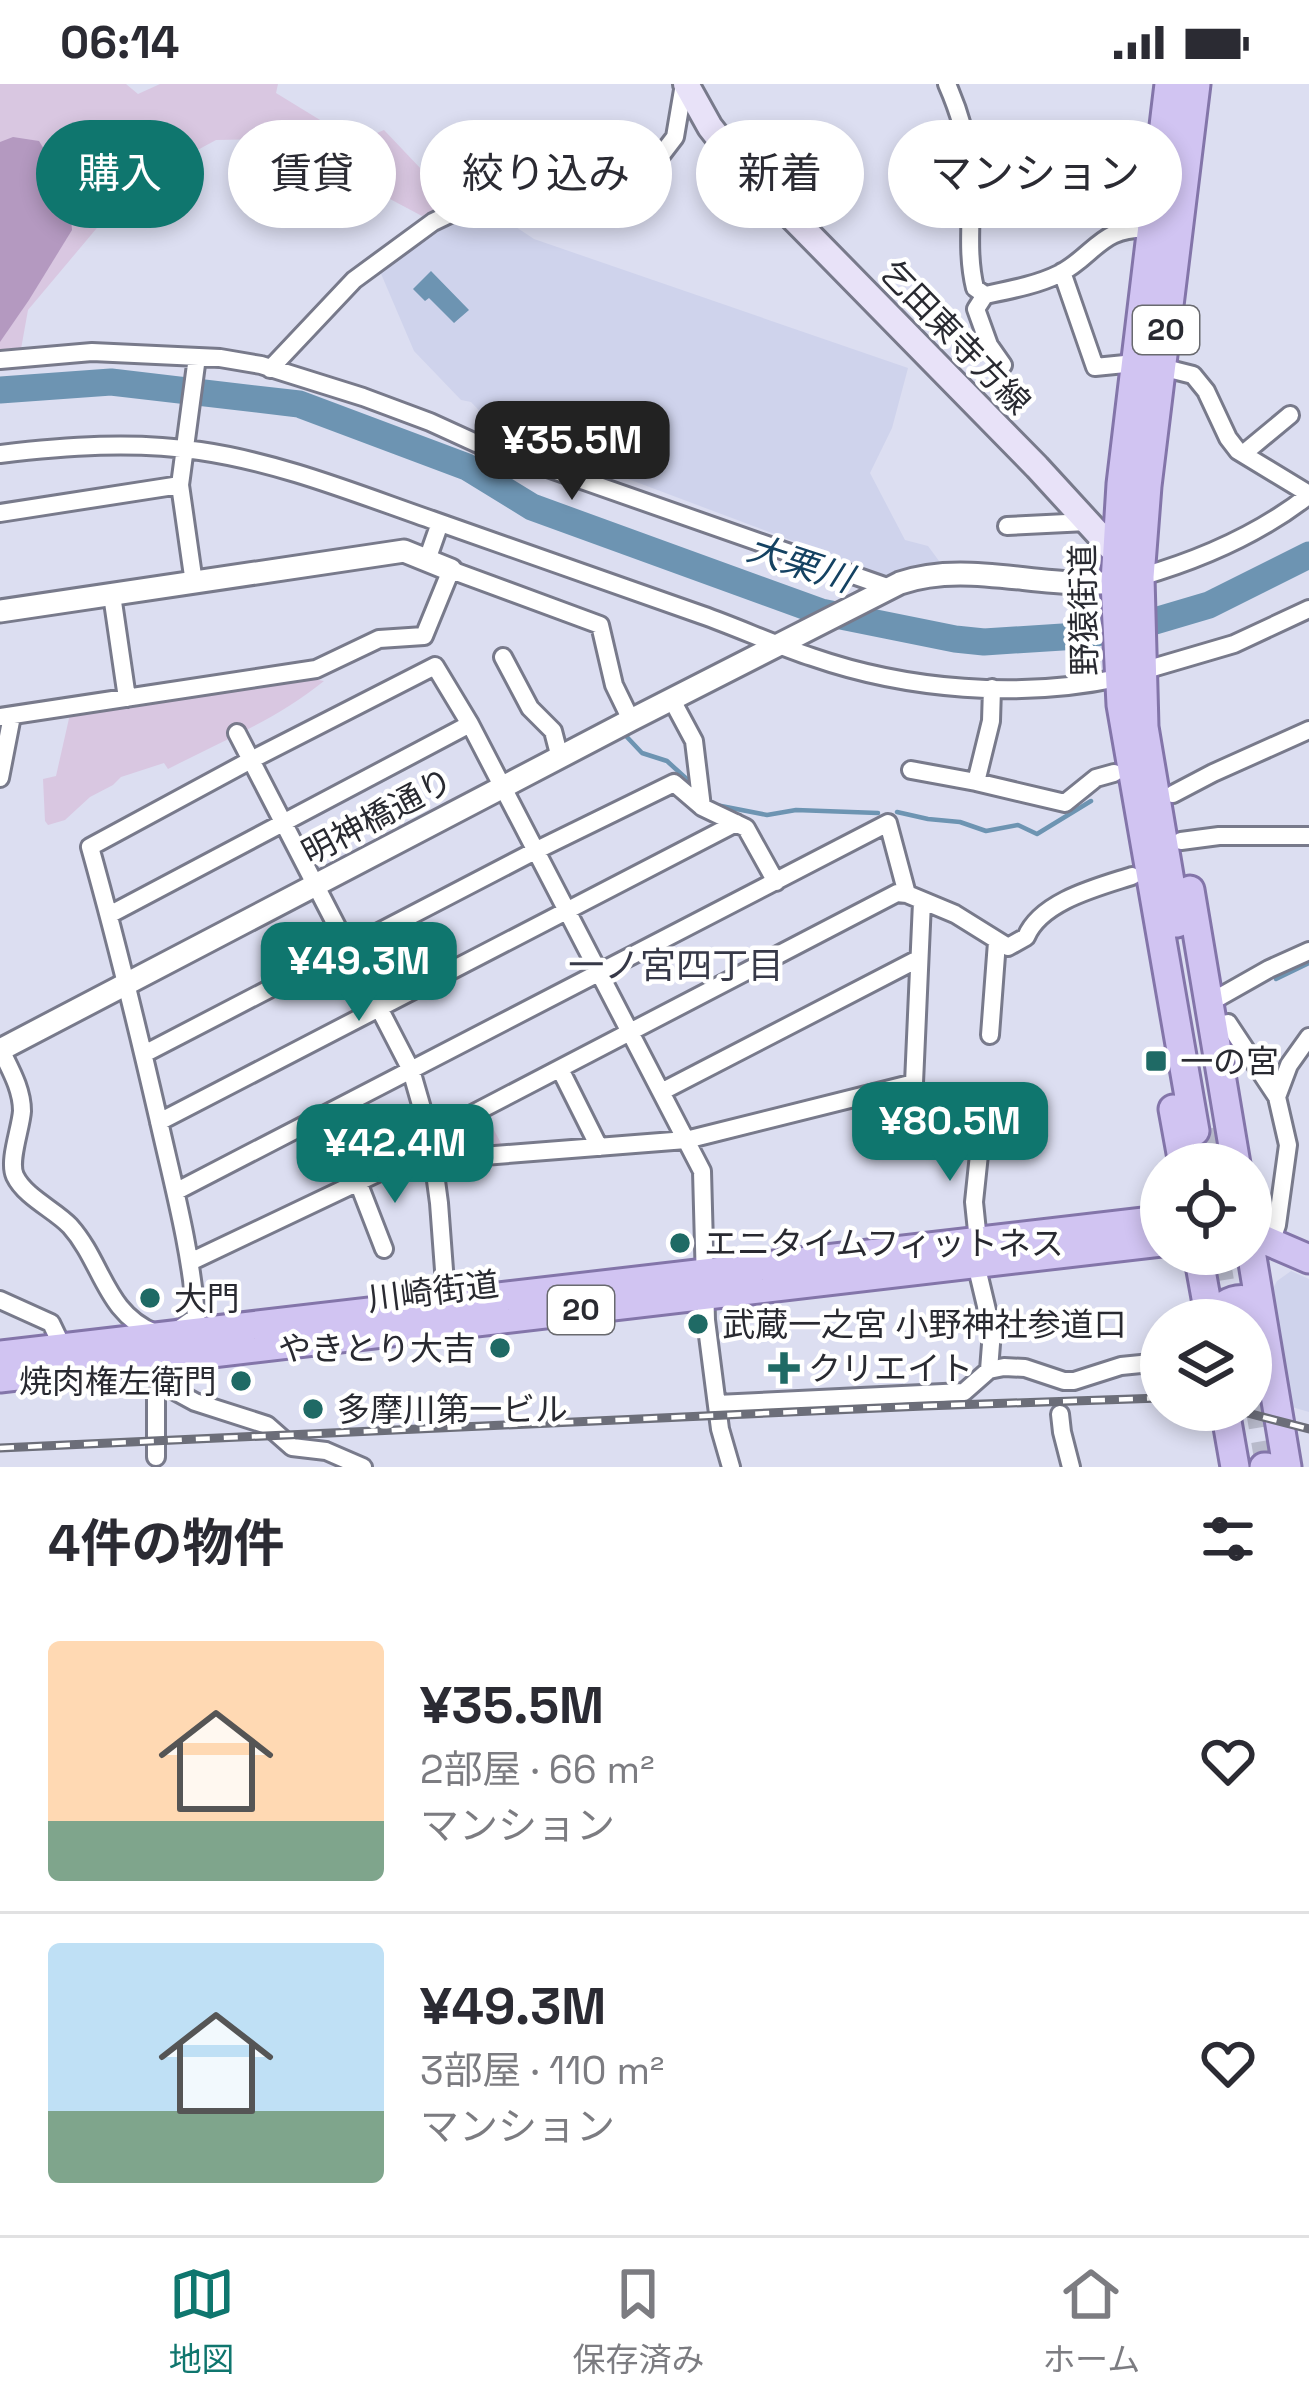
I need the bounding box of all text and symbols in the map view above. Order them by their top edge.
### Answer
text: 06:14 [60,14,179,71]
chip: 購入 [36,120,204,228]
chip: 賃貸 [228,120,396,228]
chip: 絞り込み [420,120,672,228]
chip: 新着 [696,120,864,228]
chip: マンション [888,120,1182,228]
street label: 乞田東寺方線 [871,252,1039,423]
road number: 20 [1133,306,1199,354]
pin: ¥35.5M [474,401,670,503]
text: ¥35.5M [502,415,642,464]
water label: 大栗川 [741,525,862,604]
street label: 野猿街道 [1062,544,1106,676]
street label: 明神橋通り [295,760,460,874]
pin: ¥49.3M [261,922,457,1024]
text: ¥49.3M [288,936,430,985]
district label: 一ノ宮四丁目 [568,943,784,989]
place label: 一の宮 [1180,1041,1279,1083]
marker: 一の宮 [1143,1048,1169,1074]
pin: ¥80.5M [852,1082,1048,1184]
text: ¥80.5M [879,1096,1021,1145]
pin: ¥42.4M [297,1104,493,1206]
text: ¥42.4M [324,1118,466,1167]
map controls [1140,1143,1272,1431]
button: locate [1140,1143,1272,1275]
place label: エニタイムフィットネス [704,1223,1064,1265]
marker: エニタイムフィットネス [667,1230,693,1256]
street label: 川崎街道 [365,1263,501,1321]
place label: 大門 [174,1278,240,1320]
marker: 大門 [137,1285,163,1311]
road number: 20 [548,1286,614,1334]
button: layers [1140,1299,1272,1431]
place label: 武蔵一之宮 小野神社参道口 [722,1304,1126,1346]
marker: 武蔵一之宮 小野神社参道口 [685,1311,711,1337]
place label: やきとり大吉 [278,1328,476,1370]
marker: やきとり大吉 [487,1335,513,1361]
place label: クリエイト [808,1348,973,1390]
marker: クリエイト [771,1355,797,1381]
place label: 焼肉権左衛門 [19,1361,217,1403]
marker: 焼肉権左衛門 [228,1368,254,1394]
place label: 多摩川第一ビル [337,1389,568,1431]
marker: 多摩川第一ビル [300,1396,326,1422]
icon: filters [1195,1506,1261,1572]
text: 4件の物件 [48,1511,284,1576]
text: ¥35.5M [420,1673,604,1738]
icon: home [144,1689,288,1833]
icon: heart [1195,1728,1261,1794]
text: 2部屋 · 66 m² [420,1745,654,1794]
text: マンション [420,1801,615,1850]
text: ¥49.3M [420,1974,606,2039]
icon: home [144,1991,288,2135]
icon: heart [1195,2030,1261,2096]
text: 3部屋 · 110 m² [420,2046,664,2095]
text: マンション [420,2102,615,2151]
tab: 地図 [169,2261,235,2381]
tab: 保存済み [572,2261,704,2381]
tab: ホーム [1042,2261,1140,2381]

